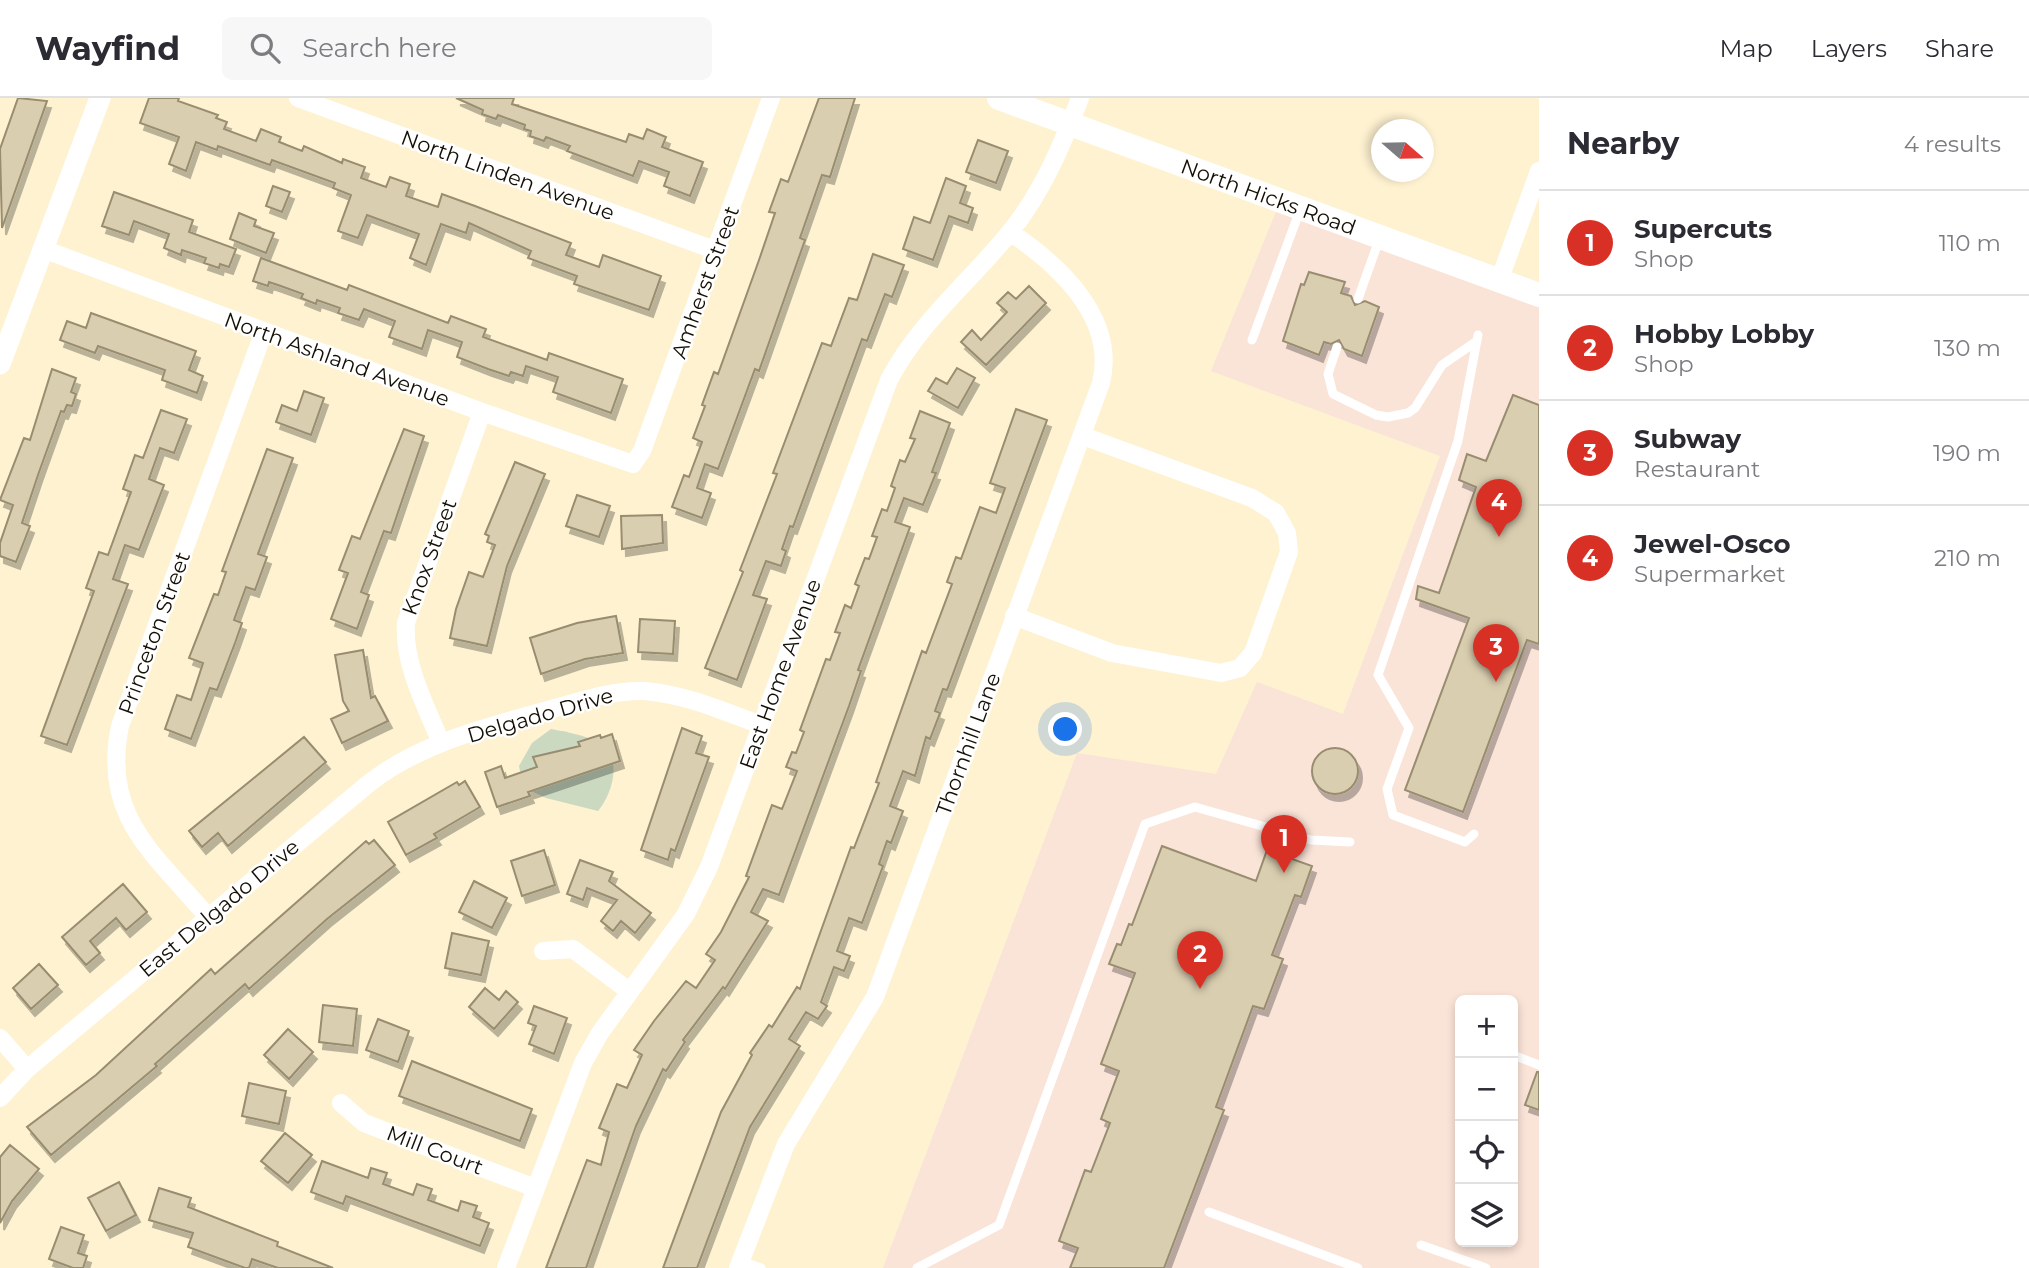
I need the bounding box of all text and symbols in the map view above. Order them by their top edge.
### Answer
search box [222,17,712,80]
text: Wayfind [35,28,180,68]
icon: search [246,29,284,67]
text: Search here [302,32,457,64]
text: Map [1719,34,1773,63]
text: Layers [1811,34,1887,63]
text: Share [1925,34,1994,63]
north arrow [1371,119,1434,182]
street label: North Linden Avenue [398,125,618,225]
text: Nearby [1567,125,1679,162]
text: 4 results [1904,130,2001,158]
street label: North Hicks Road [1178,153,1360,240]
street label: Amherst Street [666,202,744,362]
text: Supercuts [1634,213,1772,245]
text: 1 [1585,229,1595,257]
text: 110 m [1939,229,2001,257]
text: Shop [1634,245,1694,273]
street label: North Ashland Avenue [221,307,453,411]
text: Hobby Lobby [1634,318,1814,350]
text: 2 [1583,334,1597,362]
text: 130 m [1934,334,2001,362]
text: Shop [1634,350,1694,378]
text: Subway [1634,423,1741,455]
text: 3 [1583,439,1597,467]
text: 190 m [1933,439,2001,467]
text: Restaurant [1634,455,1760,483]
pin: 4 [1476,479,1522,537]
street label: Knox Street [396,495,462,619]
text: Jewel-Osco [1634,528,1791,560]
text: 4 [1582,544,1598,572]
text: 210 m [1934,544,2001,572]
street label: Princeton Street [113,548,195,718]
text: Supermarket [1634,560,1786,588]
street label: East Home Avenue [734,576,826,772]
pin: 3 [1473,624,1519,682]
street label: Thornhill Lane [931,669,1005,819]
street label: Delgado Drive [464,682,616,748]
your location [1048,712,1082,746]
pin: 1 [1261,815,1307,873]
street label: East Delgado Drive [134,834,304,982]
pin: 2 [1177,931,1223,989]
map controls [1455,995,1518,1247]
button: + [1455,995,1518,1058]
button: − [1455,1058,1518,1121]
street label: Mill Court [383,1120,487,1180]
button: locate [1455,1121,1518,1184]
button: layers [1455,1184,1518,1247]

